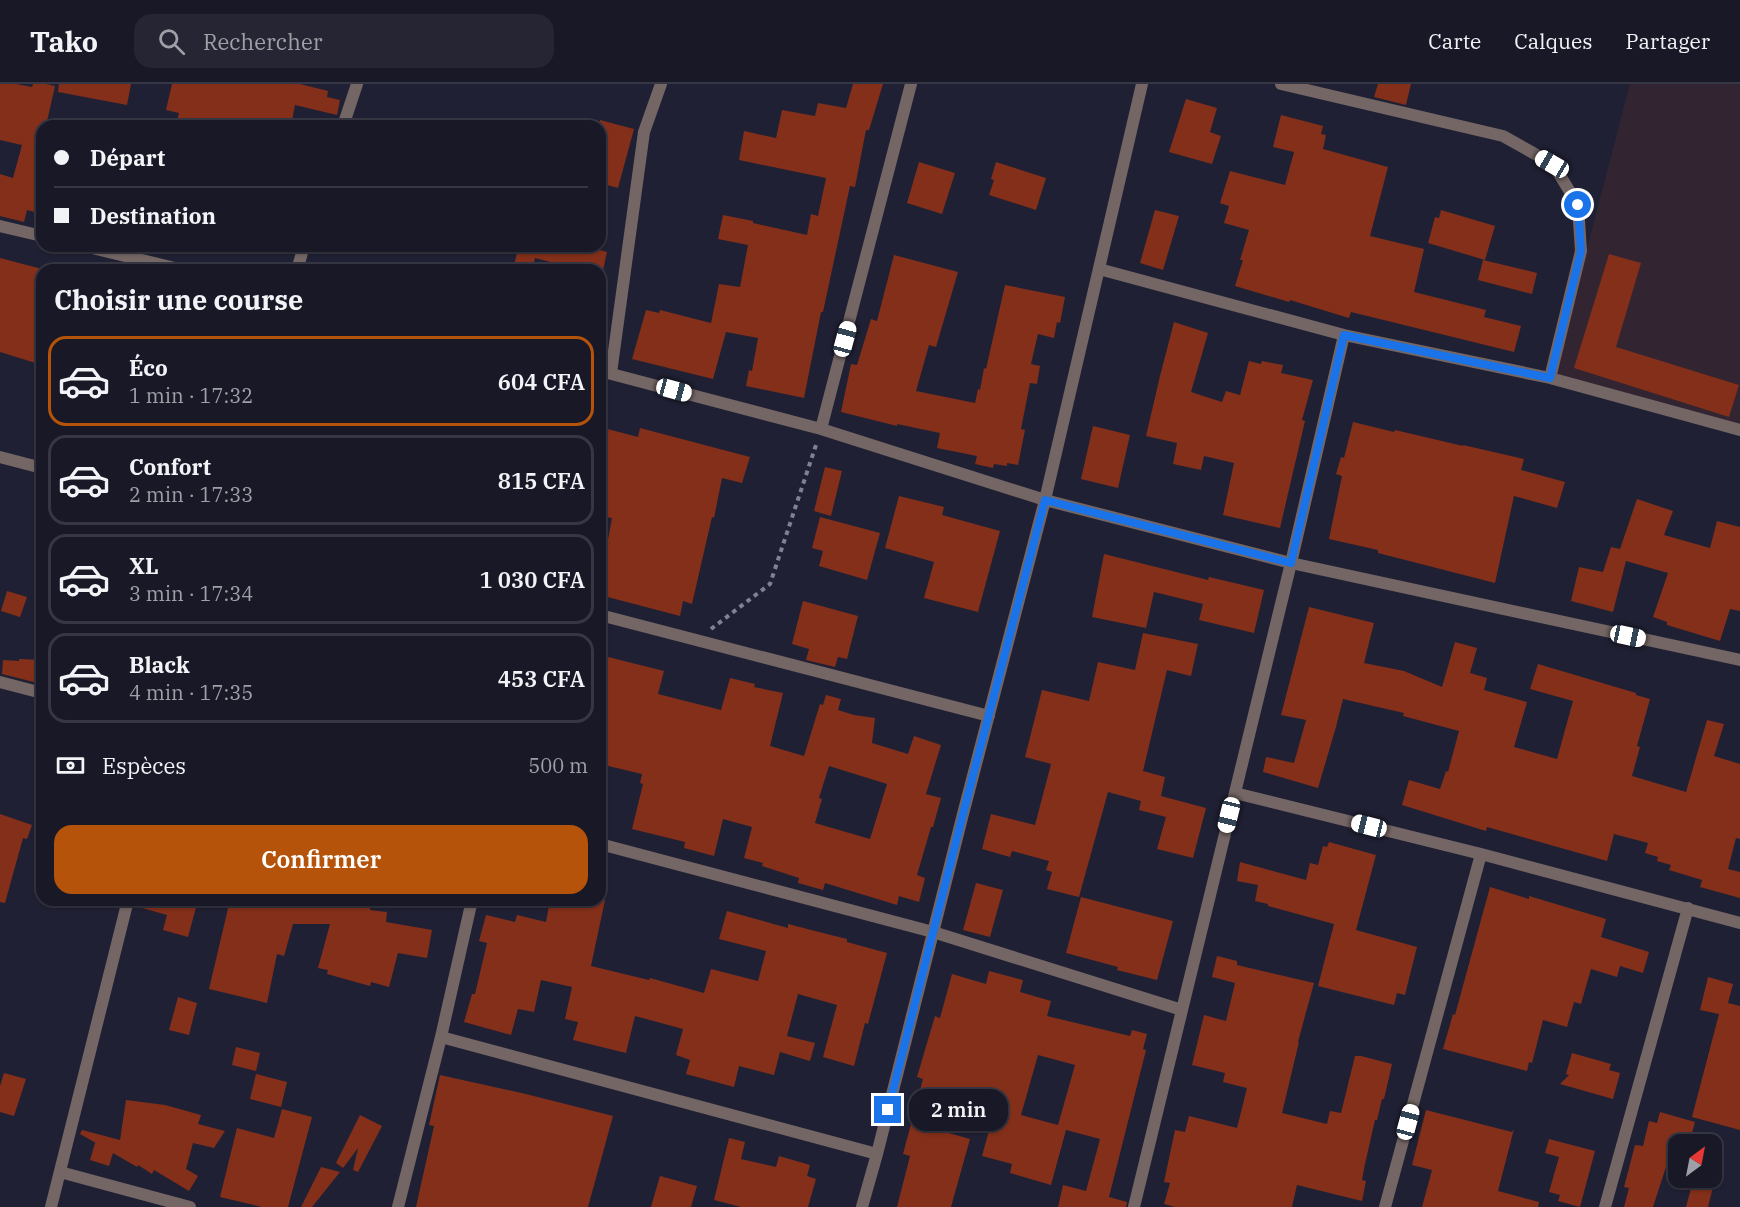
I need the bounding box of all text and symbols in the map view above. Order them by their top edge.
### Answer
search box [134,14,554,68]
text: Tako [30,23,98,60]
icon: search [155,25,188,58]
text: Rechercher [203,27,322,56]
text: Carte [1428,27,1481,55]
text: Calques [1514,27,1593,55]
text: Partager [1626,27,1710,55]
text: Départ [90,143,165,172]
car [1532,147,1572,181]
route start [1564,191,1591,218]
text: Destination [90,201,216,230]
text: Choisir une course [54,282,303,317]
car [832,319,858,359]
text: Éco [129,353,168,382]
icon: car [57,354,111,408]
text: 604 CFA [498,367,585,396]
car [654,377,694,403]
text: 1 min · 17:32 [129,382,253,409]
text: Confort [129,452,211,481]
icon: car [57,453,111,507]
text: 815 CFA [498,466,585,495]
text: 2 min · 17:33 [129,481,253,508]
text: XL [129,551,159,580]
icon: car [57,552,111,606]
text: 1 030 CFA [480,565,585,594]
text: 3 min · 17:34 [129,580,253,607]
car [1609,623,1647,649]
text: Black [129,650,190,679]
icon: car [57,651,111,705]
text: 453 CFA [498,664,585,693]
text: 4 min · 17:35 [129,679,253,706]
icon: cash [54,749,87,782]
text: Espèces [102,751,186,780]
text: 500 m [528,752,588,779]
car [1216,795,1242,835]
car [1349,813,1389,839]
button: Confirmer [54,825,588,894]
callout: 2 min [909,1089,1008,1131]
route end [874,1096,901,1123]
text: 2 min [931,1096,986,1123]
car [1395,1102,1421,1142]
north arrow [1668,1134,1722,1188]
map controls [1668,1134,1722,1188]

